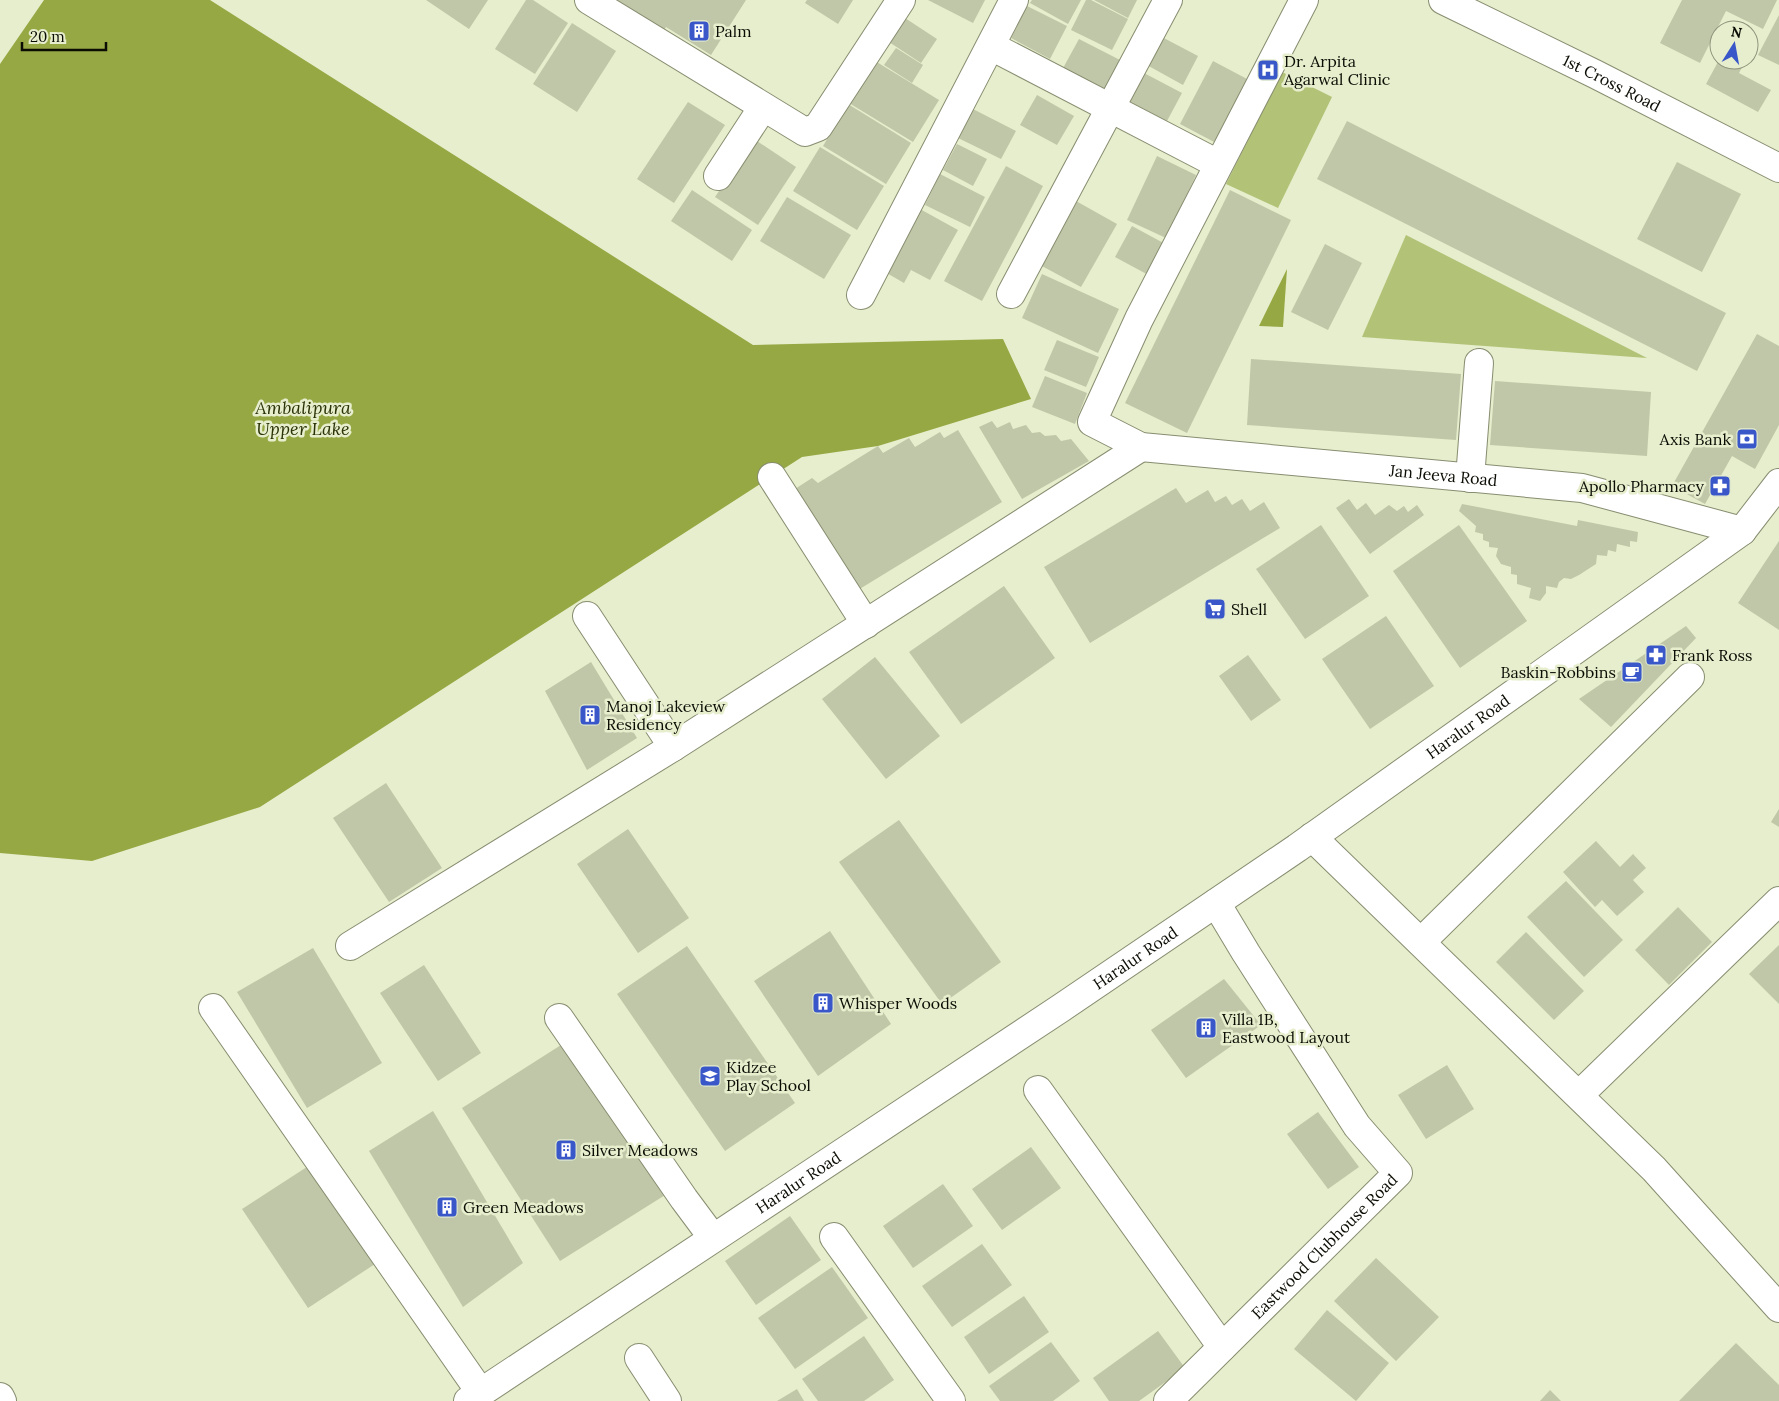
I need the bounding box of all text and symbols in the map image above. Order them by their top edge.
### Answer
building icon: Palm [687,19,711,43]
scale bar [22,20,106,52]
north arrow [1709,20,1759,70]
place label: Palm [715,21,752,41]
text: N [1729,22,1744,42]
text: 20 m [30,27,65,46]
street label: 1st Cross Road [1559,50,1665,116]
place label: Dr. Arpita Agarwal Clinic [1283,51,1390,89]
hospital icon: Dr. Arpita Agarwal Clinic [1256,58,1280,82]
water label: Ambalipura Upper Lake [254,396,351,440]
bank icon: Axis Bank [1735,427,1759,451]
place label: Axis Bank [1658,429,1731,449]
street label: Jan Jeeva Road [1387,460,1499,490]
pharmacy icon: Apollo Pharmacy [1708,474,1732,498]
place label: Apollo Pharmacy [1578,476,1705,496]
supermarket icon: Shell [1203,597,1227,621]
place label: Shell [1231,599,1267,619]
pharmacy icon: Frank Ross [1644,643,1668,667]
place label: Frank Ross [1672,645,1752,665]
cafe icon: Baskin-Robbins [1620,660,1644,684]
place label: Baskin-Robbins [1500,662,1616,682]
street label: Haralur Road [1422,690,1514,763]
place label: Manoj Lakeview Residency [606,696,726,734]
building icon: Manoj Lakeview Residency [578,703,602,727]
street label: Haralur Road [1089,922,1182,993]
building icon: Whisper Woods [811,991,835,1015]
place label: Whisper Woods [839,993,957,1013]
place label: Villa 1B, Eastwood Layout [1221,1009,1351,1047]
building icon: Villa 1B, Eastwood Layout [1194,1016,1218,1040]
place label: Kidzee Play School [726,1057,811,1095]
school or university icon: Kidzee Play School [698,1064,722,1088]
building icon: Silver Meadows [554,1138,578,1162]
place label: Silver Meadows [582,1140,698,1160]
street label: Haralur Road [752,1147,845,1218]
street label: Eastwood Clubhouse Road [1247,1169,1402,1323]
building icon: Green Meadows [435,1195,459,1219]
place label: Green Meadows [463,1197,584,1217]

